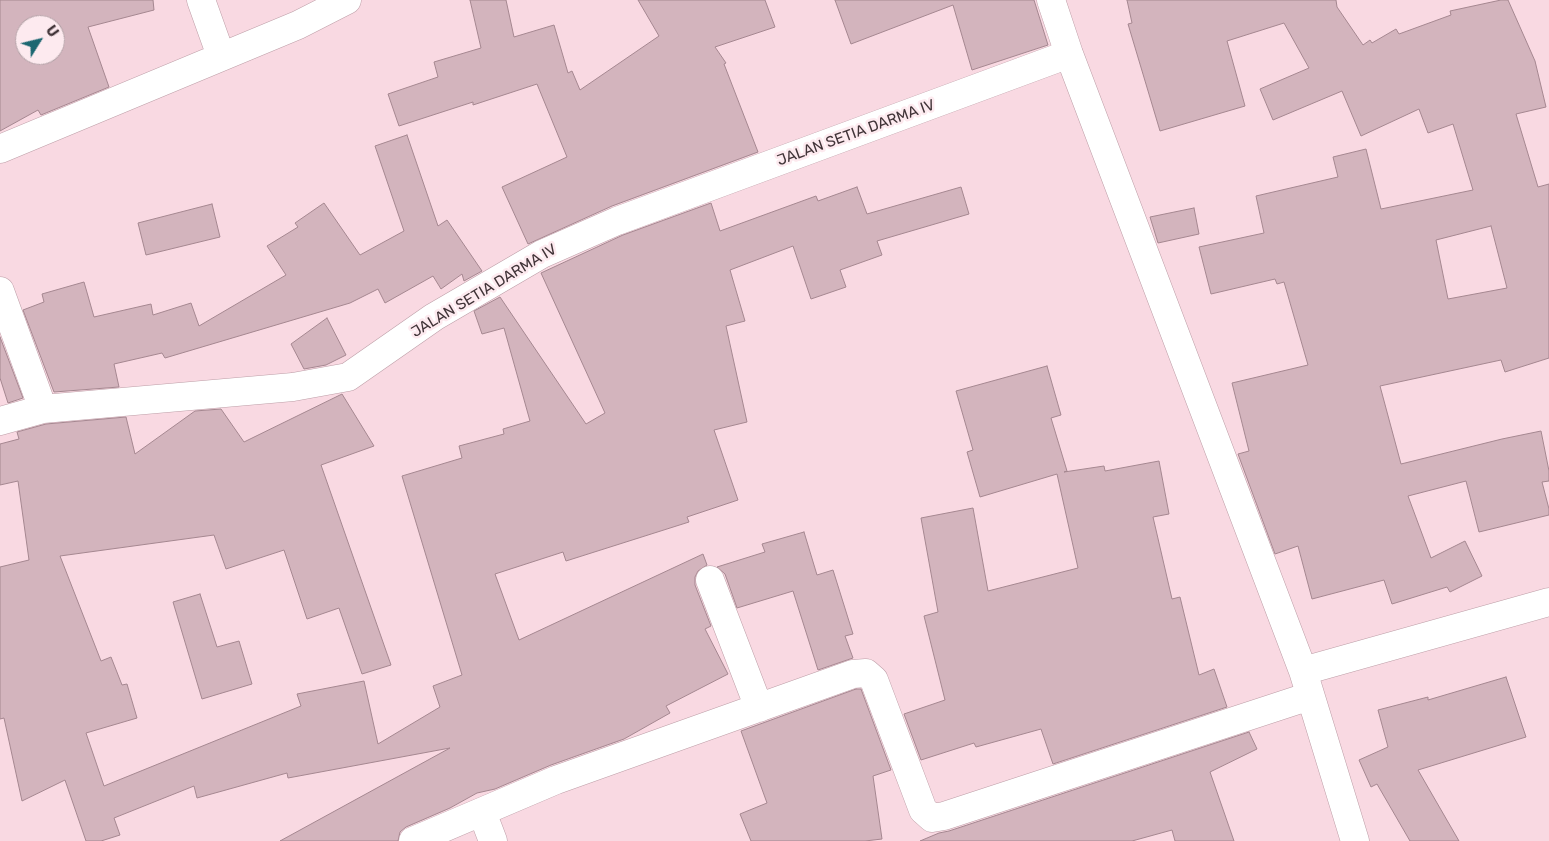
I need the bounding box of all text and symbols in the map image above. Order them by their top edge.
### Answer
north arrow [15,15,65,65]
text: U [42,22,62,41]
street label: JALAN SETIA DARMA IV [775,96,937,170]
street label: JALAN SETIA DARMA IV [408,240,560,342]

